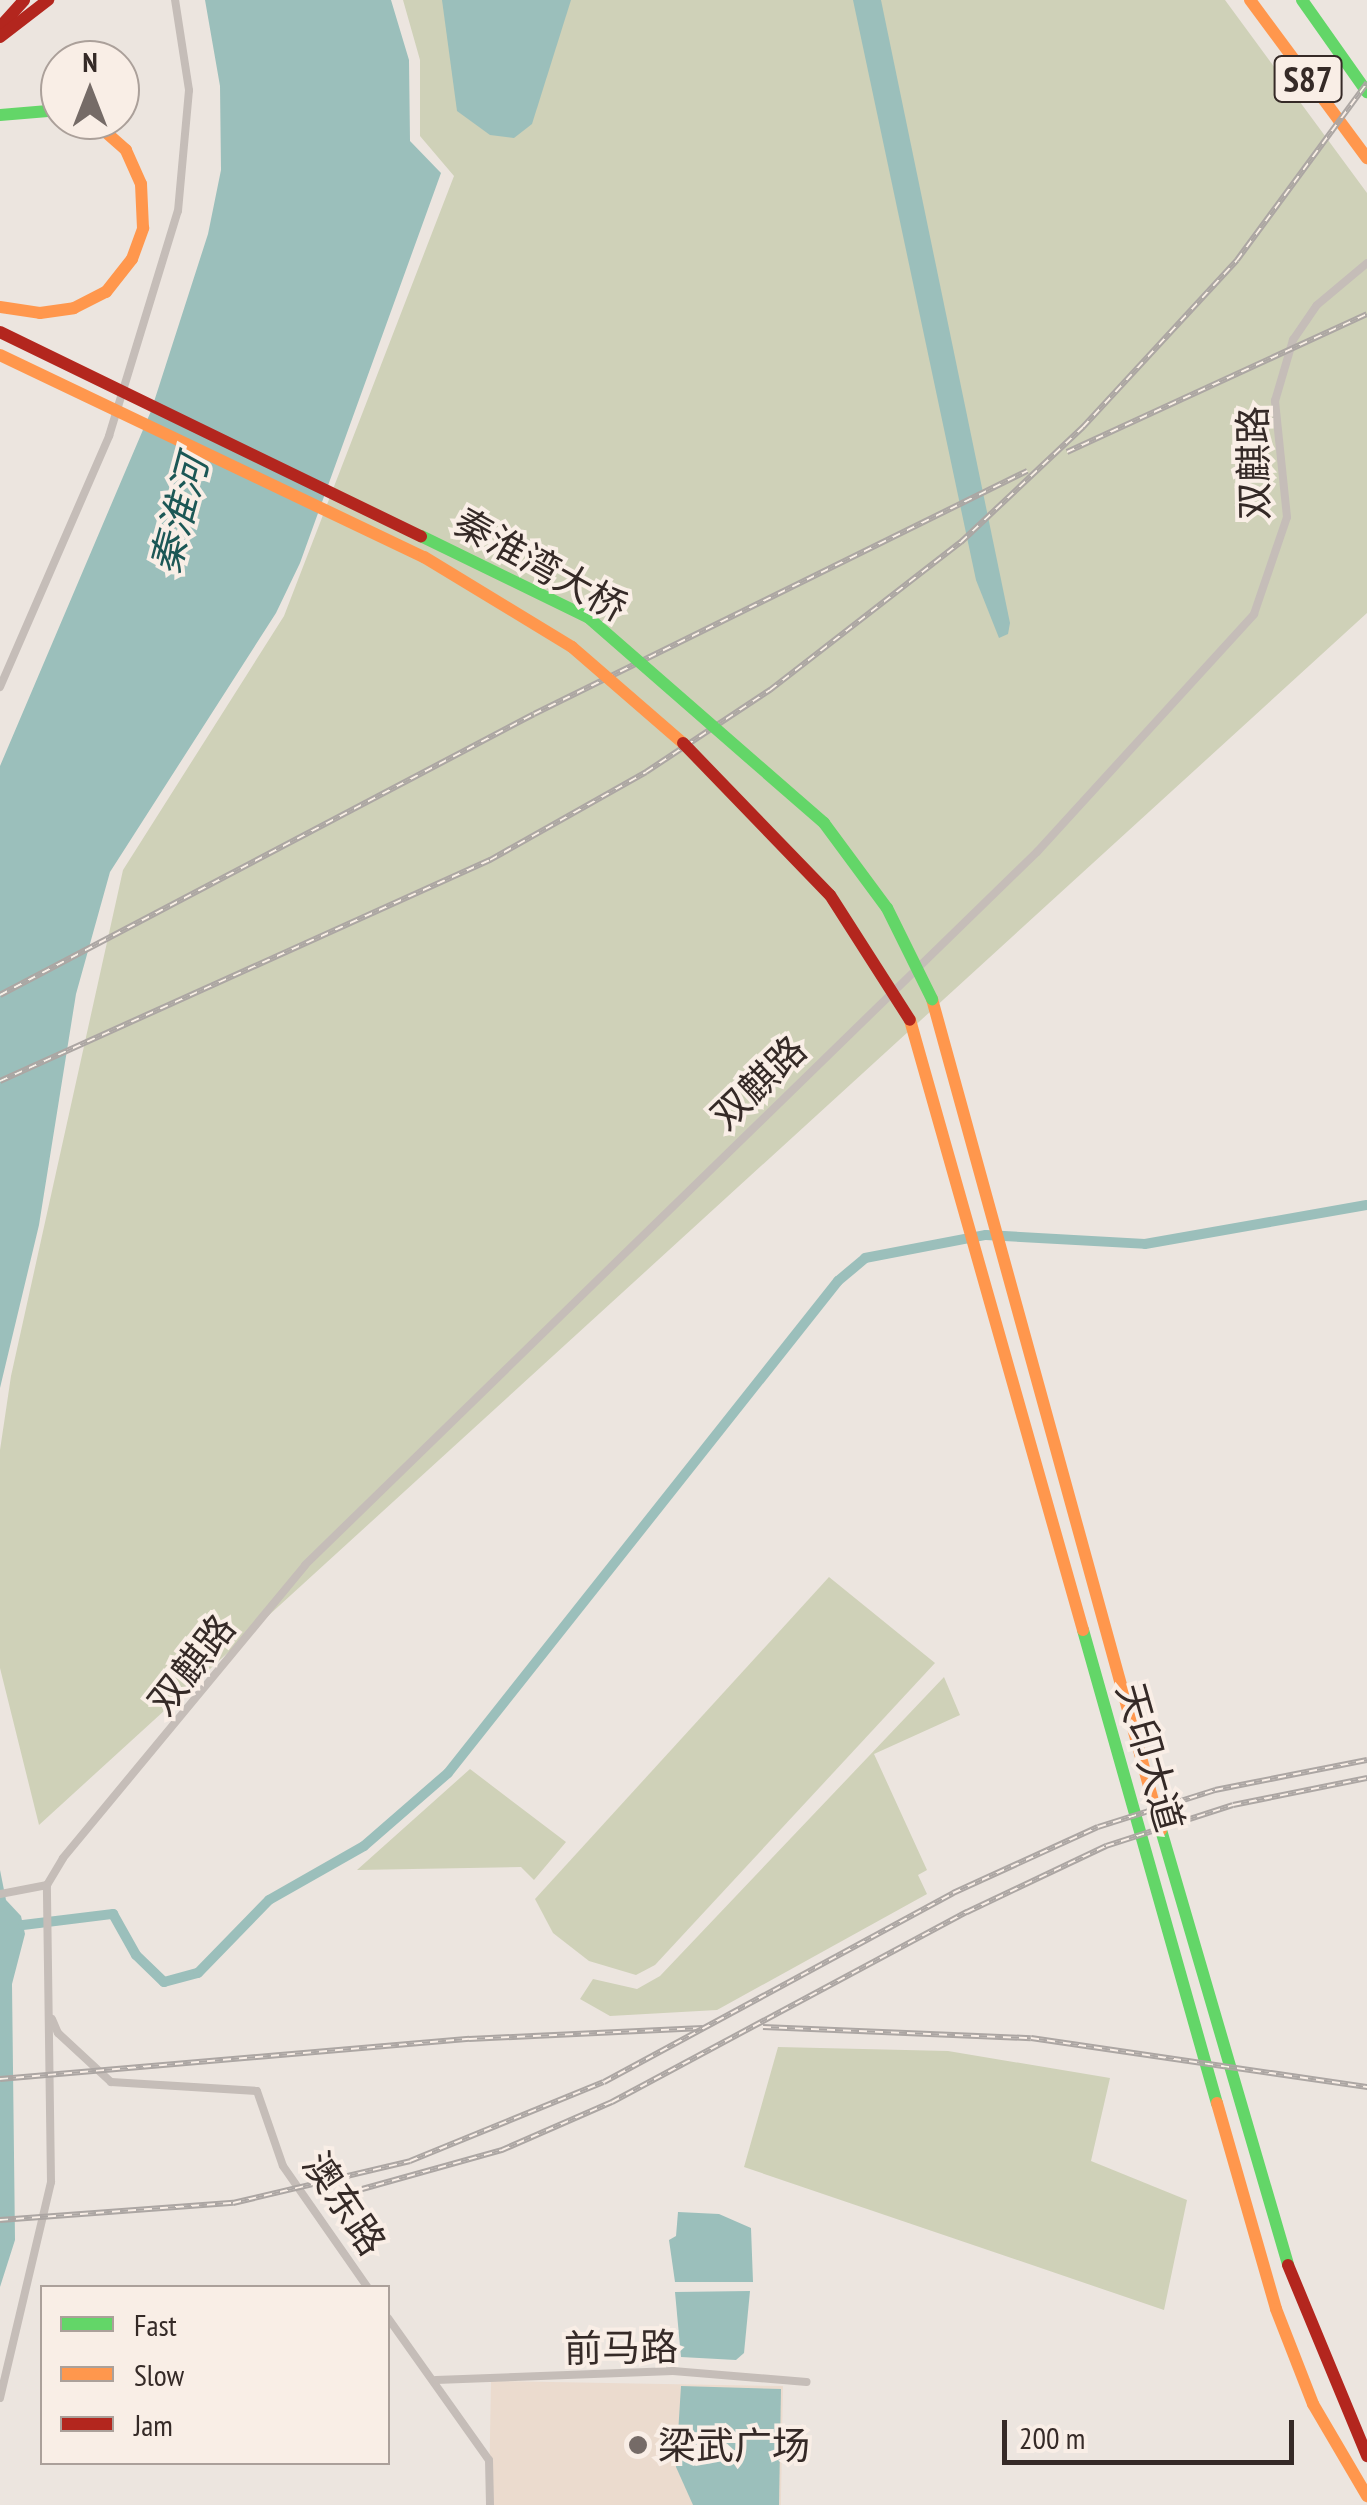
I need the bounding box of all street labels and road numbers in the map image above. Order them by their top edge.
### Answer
road number: S87 [1273,49,1343,109]
street label: 双麒路 [1229,406,1277,520]
street label: 秦淮湾大桥 [447,498,635,630]
street label: 双麒路 [701,1026,815,1138]
street label: 双麒路 [138,1605,244,1723]
street label: 天印大道 [1108,1678,1194,1836]
street label: 澳东路 [294,2143,396,2263]
street label: 前马路 [564,2323,678,2371]

